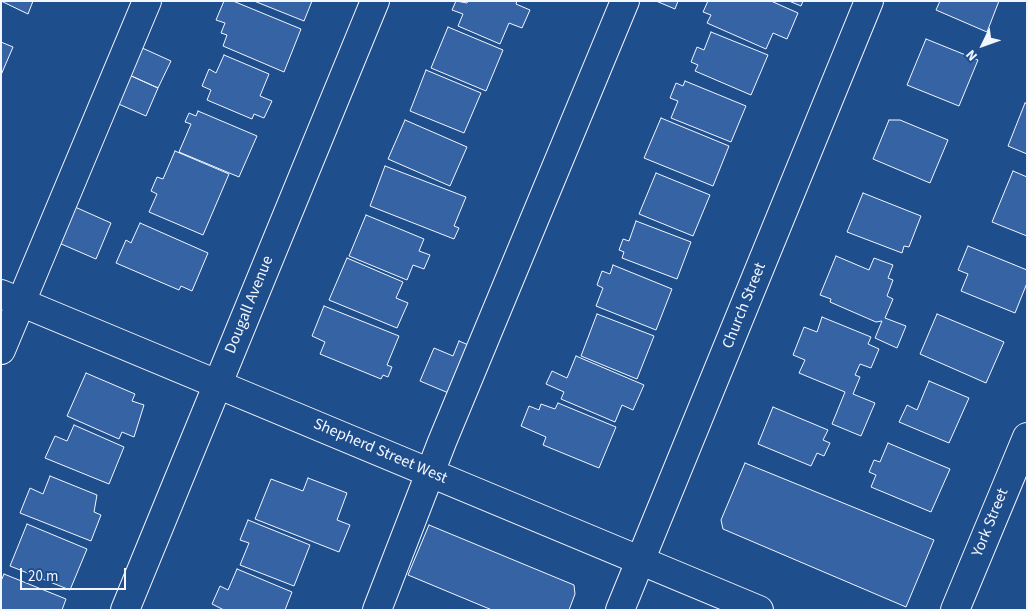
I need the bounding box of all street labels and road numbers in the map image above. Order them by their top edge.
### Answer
street label: Dougall Avenue [222,253,278,357]
street label: Church Street [719,260,771,352]
street label: Shepherd Street West [310,415,450,489]
street label: York Street [969,486,1013,560]

